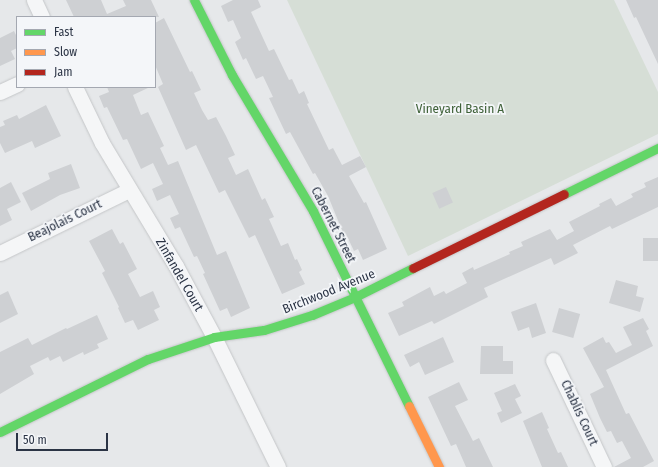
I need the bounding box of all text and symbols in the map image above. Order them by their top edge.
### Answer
legend [16,16,156,88]
text: Fast [54,25,73,39]
text: Slow [54,45,77,59]
text: Jam [54,65,72,79]
park label: Vineyard Basin A [416,101,504,117]
street label: Cabernet Street [307,184,359,266]
street label: Beajolais Court [26,196,104,246]
street label: Zinfandel Court [152,236,206,314]
street label: Birchwood Avenue [281,266,377,318]
street label: Chablis Court [557,378,601,448]
scale bar [18,425,110,451]
text: 50 m [23,433,47,447]

